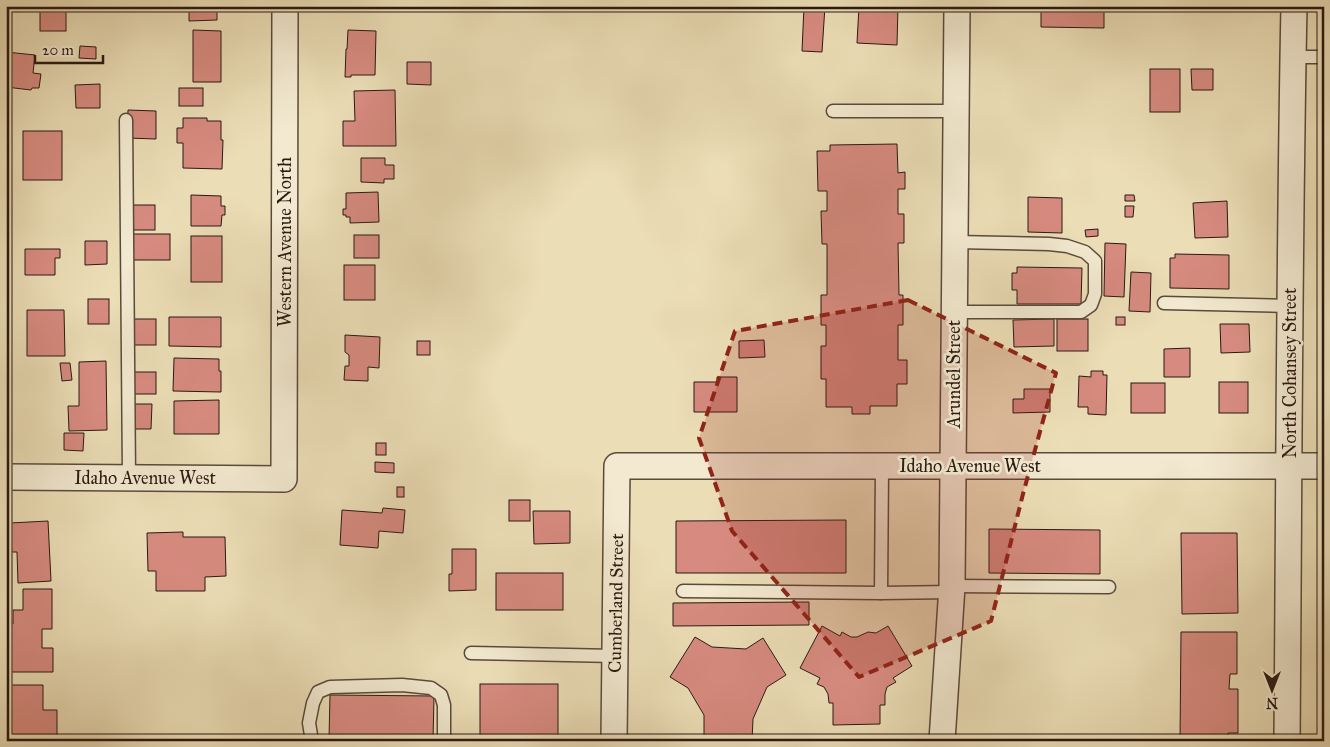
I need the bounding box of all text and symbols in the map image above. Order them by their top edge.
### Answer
scale bar [35,32,102,64]
text: 20 m [42,41,74,59]
street label: Western Avenue North [274,157,296,327]
street label: North Cohansey Street [1279,287,1301,458]
street label: Arundel Street [943,319,965,429]
street label: Idaho Avenue West [899,455,1041,477]
street label: Idaho Avenue West [74,467,216,489]
street label: Cumberland Street [604,532,628,673]
north arrow [1248,664,1298,714]
text: N [1266,694,1278,711]

